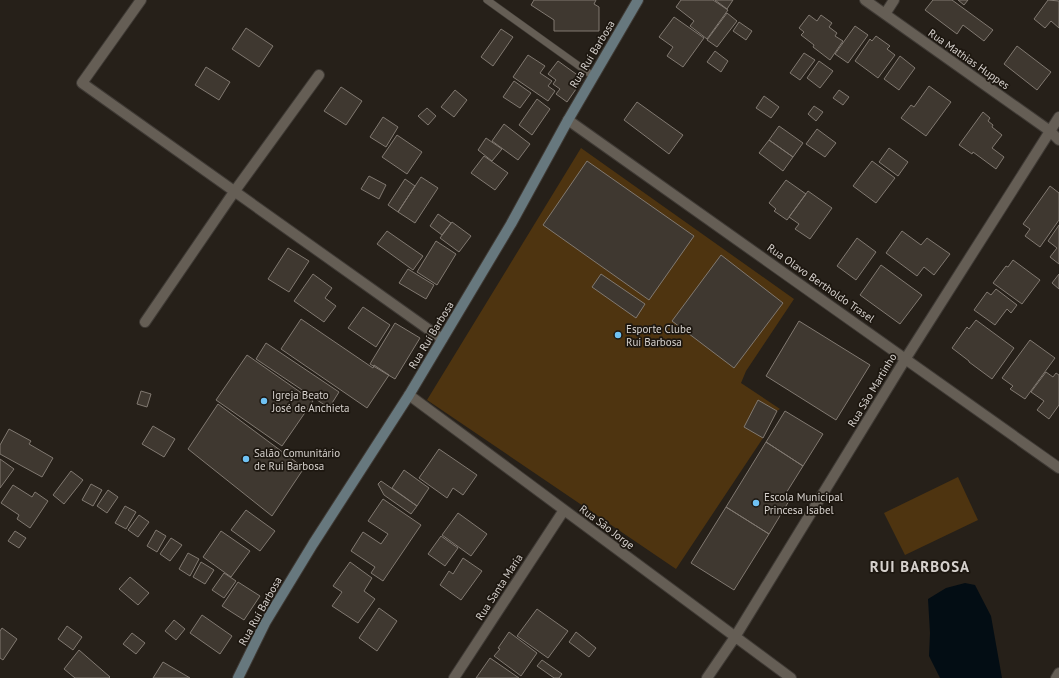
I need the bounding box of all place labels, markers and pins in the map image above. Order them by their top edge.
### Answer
place label: Esporte Clube Rui Barbosa [626,322,692,349]
marker: Esporte Clube Rui Barbosa [613,330,623,340]
place label: Igreja Beato José de Anchieta [271,388,350,415]
marker: Igreja Beato José de Anchieta [259,396,269,406]
place label: Salão Comunitário de Rui Barbosa [254,446,340,473]
marker: Salão Comunitário de Rui Barbosa [241,454,251,464]
place label: Escola Municipal Princesa Isabel [764,490,844,517]
marker: Escola Municipal Princesa Isabel [751,498,761,508]

